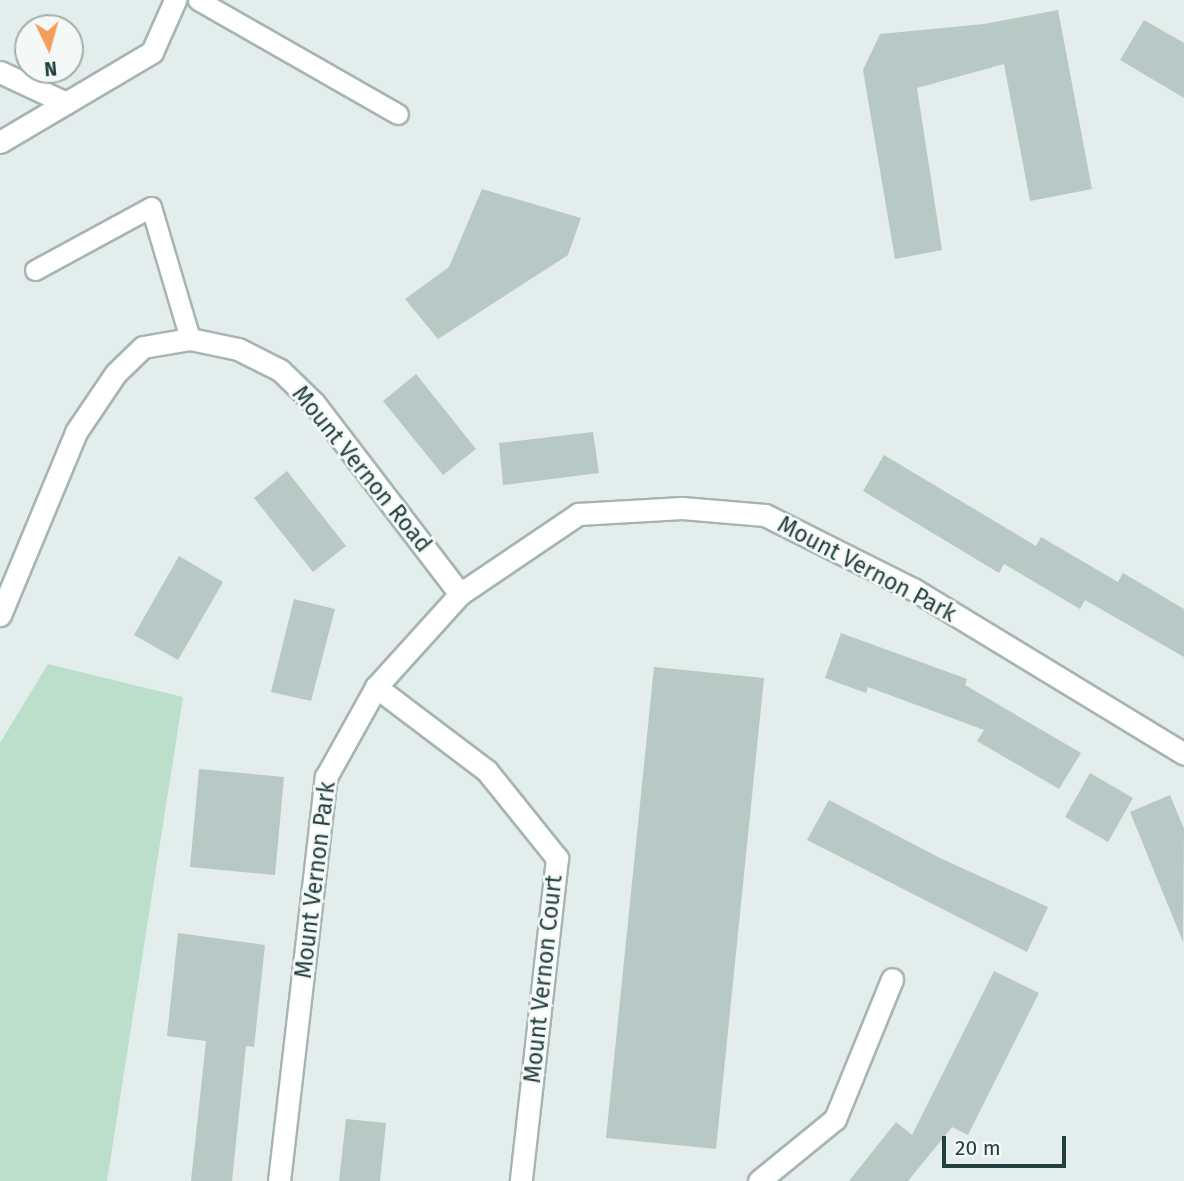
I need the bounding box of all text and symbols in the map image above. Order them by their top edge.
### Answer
north arrow [14,14,84,84]
text: N [43,56,58,80]
street label: Mount Vernon Road [287,380,437,558]
street label: Mount Vernon Park [773,510,961,628]
street label: Mount Vernon Park [289,780,341,980]
street label: Mount Vernon Court [518,874,568,1084]
scale bar [946,1122,1070,1166]
text: 20 m [955,1135,1001,1161]

